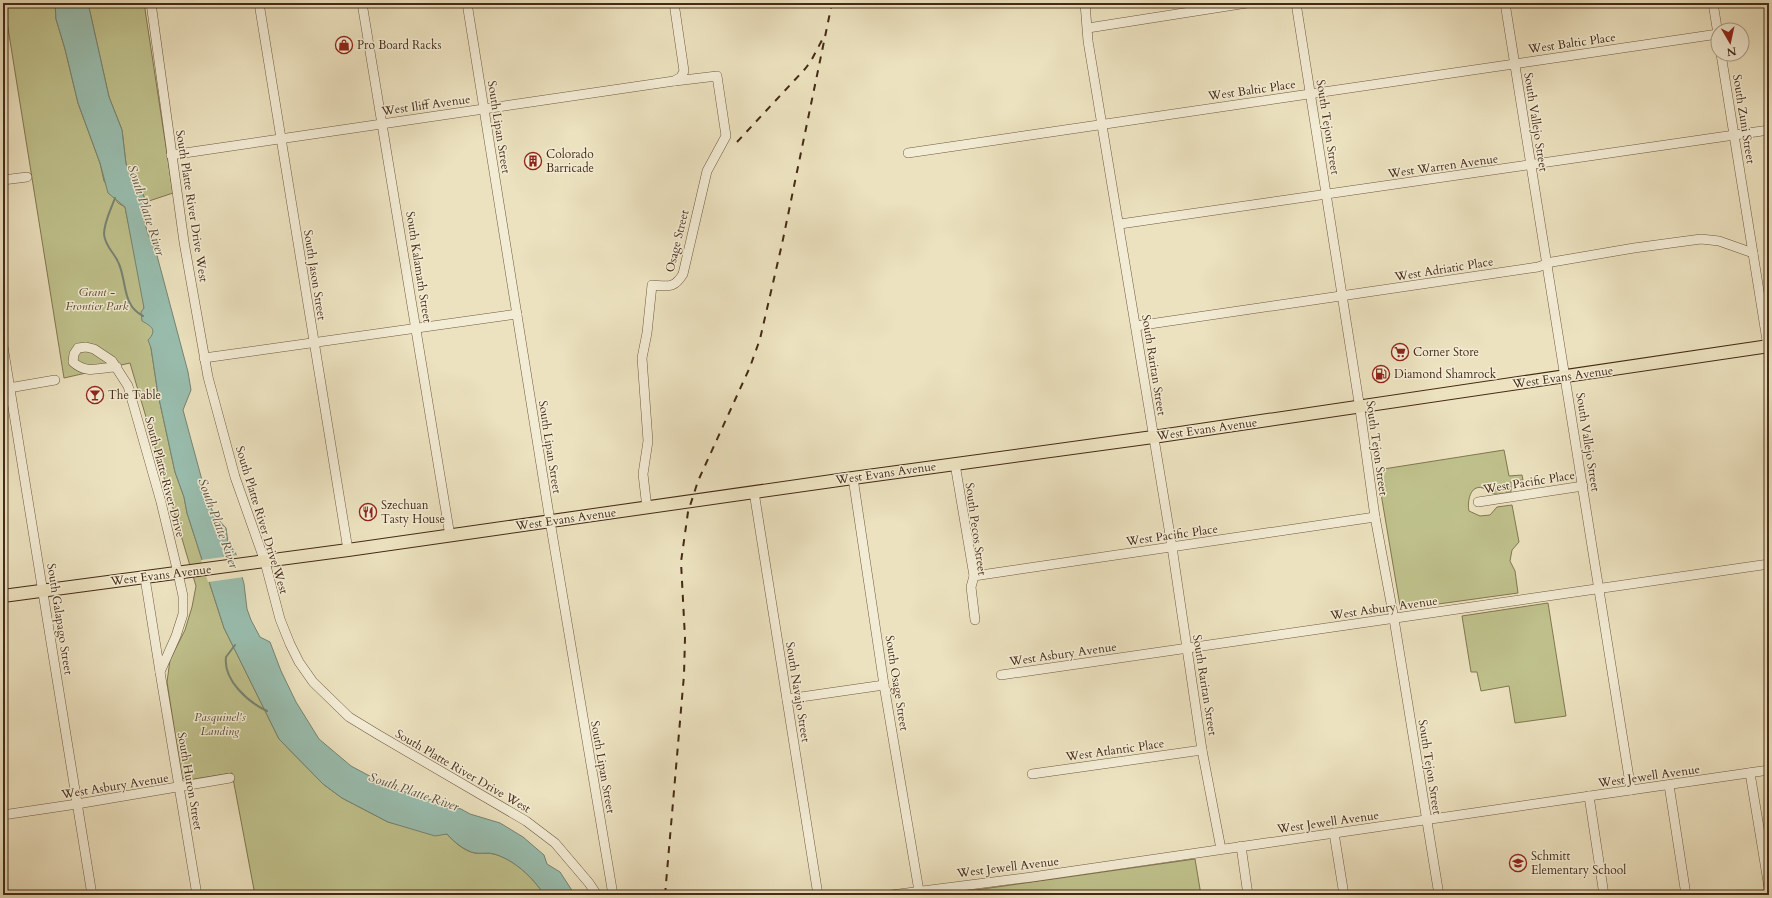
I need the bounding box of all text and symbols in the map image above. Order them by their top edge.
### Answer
north arrow [1710,22,1750,62]
street label: West Baltic Place [1526,29,1617,57]
shop icon: Pro Board Racks [334,35,354,55]
place label: Pro Board Racks [357,37,441,53]
text: N [1725,43,1737,60]
street label: South Vallejo Street [1520,71,1552,173]
street label: South Zuni Street [1729,73,1759,165]
street label: West Baltic Place [1206,76,1297,104]
street label: South Tejon Street [1313,78,1343,176]
street label: South Lipan Street [484,79,514,175]
street label: West Iliff Avenue [380,91,471,119]
street label: South Platte River Drive West [172,129,212,283]
place label: Colorado Barricade [546,146,594,176]
street label: West Warren Avenue [1386,150,1499,182]
building icon: Colorado Barricade [523,151,543,171]
water label: South Platte River [123,163,169,259]
street label: Osage Street [662,208,693,274]
street label: South Kalamath Street [402,210,436,324]
street label: South Jason Street [300,229,330,322]
street label: West Adriatic Place [1393,253,1494,285]
park label: Grant - Frontier Park [66,284,128,314]
street label: South Raritan Street [1138,313,1170,417]
supermarket icon: Corner Store [1390,342,1410,362]
place label: Corner Store [1413,344,1479,360]
street label: West Evans Avenue [1511,362,1614,392]
fuel station icon: Diamond Shamrock [1371,364,1391,384]
place label: Diamond Shamrock [1394,366,1497,382]
bar icon: The Table [85,385,105,405]
place label: The Table [108,387,161,403]
street label: South Vallejo Street [1572,391,1604,493]
street label: South Lipan Street [535,399,565,495]
street label: South Tejon Street [1362,399,1392,497]
street label: West Evans Avenue [1155,414,1258,444]
street label: South Platte River Drive [141,415,189,539]
street label: South Platte River Drive West [232,444,292,596]
street label: West Evans Avenue [834,458,937,488]
street label: West Pacific Place [1481,467,1576,497]
water label: South Platte River [193,476,243,572]
street label: South Pecos Street [962,482,990,577]
place label: Szechuan Tasty House [381,497,445,527]
restaurant icon: Szechuan Tasty House [358,502,378,522]
street label: West Evans Avenue [514,504,617,534]
street label: West Pacific Place [1124,521,1219,550]
street label: West Evans Avenue [109,561,212,589]
street label: South Galapago Street [43,562,77,676]
street label: West Asbury Avenue [1328,593,1439,624]
street label: South Raritan Street [1189,633,1221,737]
street label: South Osage Street [882,634,912,732]
street label: West Asbury Avenue [1007,639,1118,670]
street label: South Navajo Street [782,641,814,743]
park label: Pasquinel's Landing [194,709,246,739]
street label: South Tejon Street [1415,718,1445,816]
street label: South Lipan Street [587,719,619,815]
street label: South Platte River Drive West [393,726,533,816]
street label: South Huron Street [174,731,207,831]
street label: West Atlantic Place [1064,735,1165,765]
street label: West Jewell Avenue [1596,761,1701,791]
water label: South Platte River [367,768,461,814]
street label: West Asbury Avenue [59,770,170,803]
street label: West Jewell Avenue [1275,807,1380,837]
place label: Schmitt Elementary School [1531,848,1626,878]
street label: West Jewell Avenue [955,853,1060,881]
school or university icon: Schmitt Elementary School [1508,853,1528,873]

